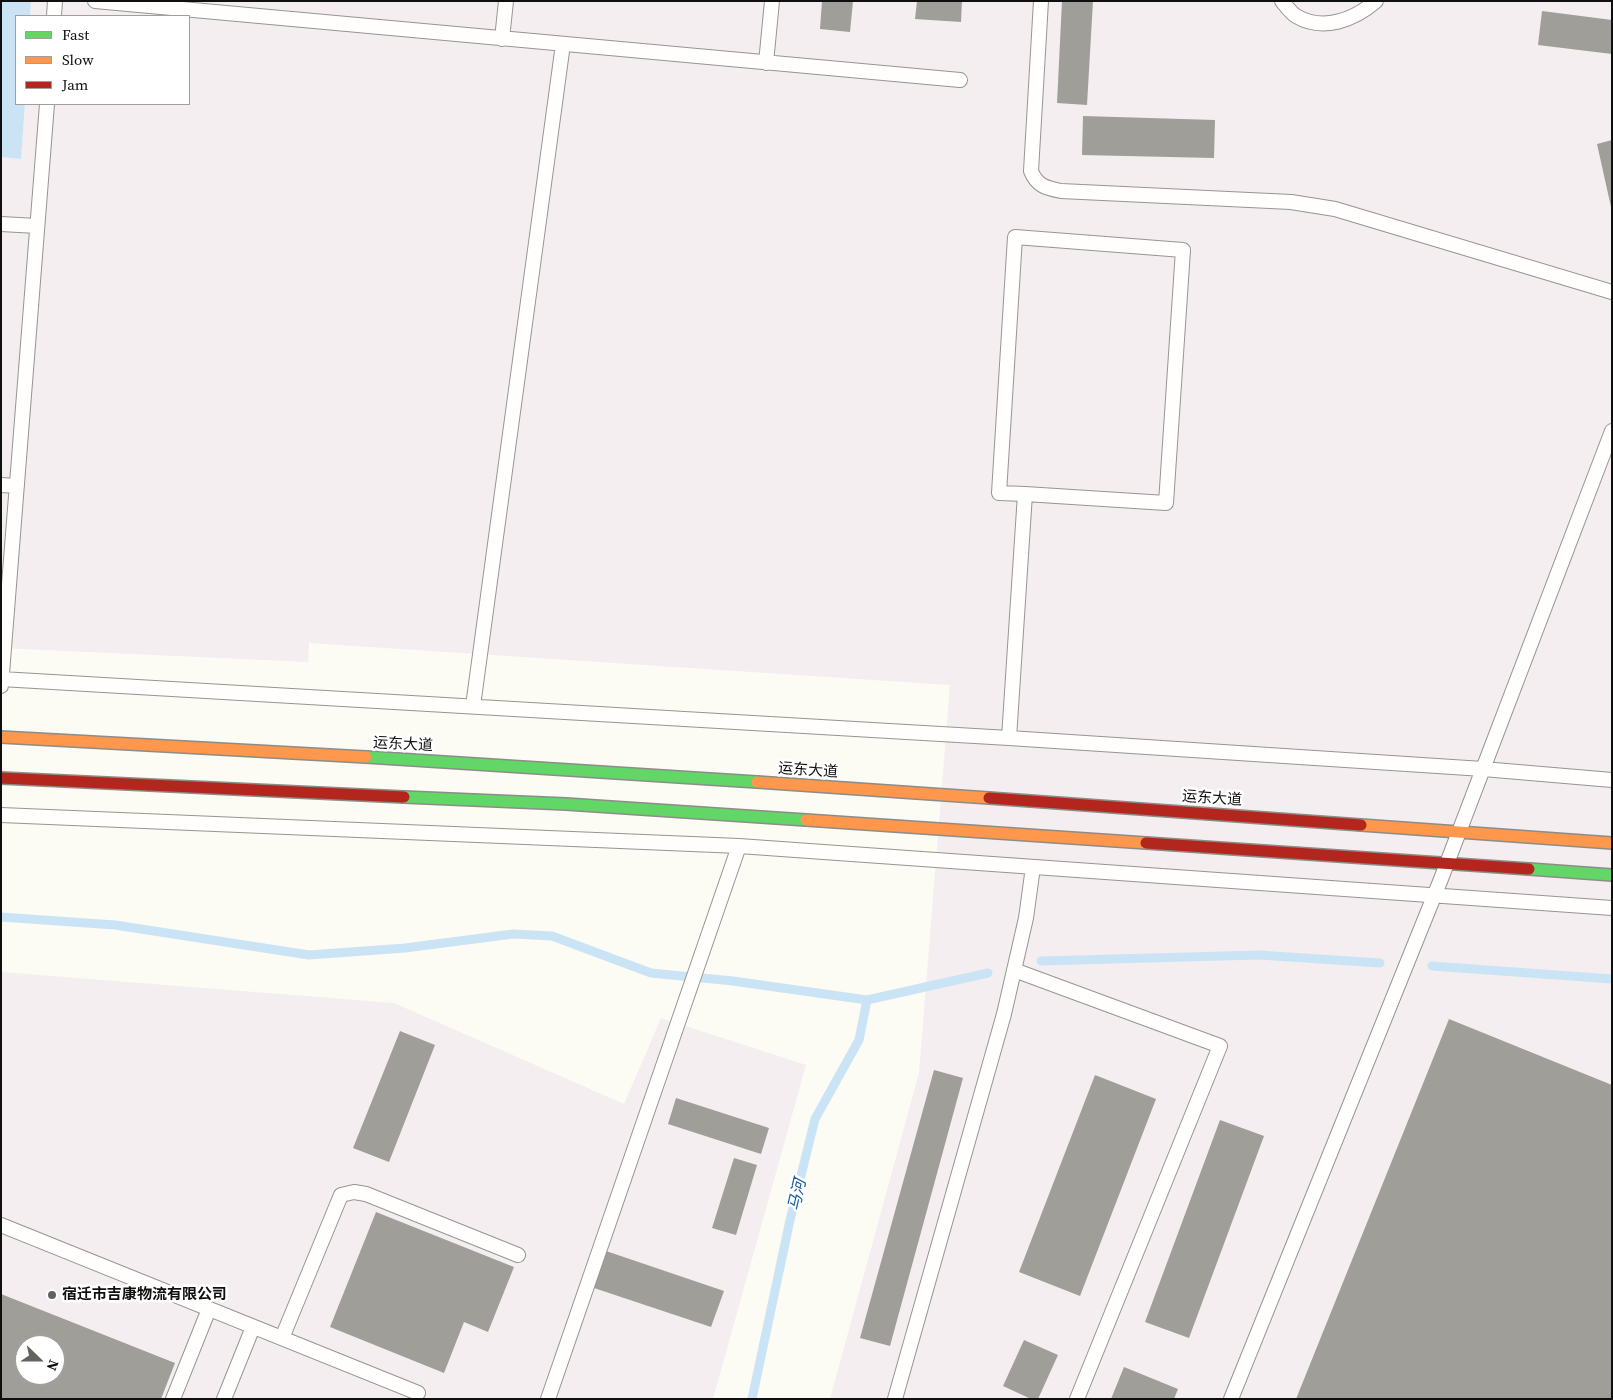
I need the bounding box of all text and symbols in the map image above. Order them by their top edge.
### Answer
legend [15,15,190,105]
text: Fast [62,24,89,45]
text: Slow [62,49,94,70]
text: Jam [62,74,88,95]
street label: 运东大道 [373,734,433,756]
street label: 运东大道 [777,760,839,782]
street label: 运东大道 [1181,788,1243,810]
water label: 马河 [785,1177,811,1213]
place label: 宿迁市吉康物流有限公司 [62,1286,227,1304]
marker: 宿迁市吉康物流有限公司 [46,1289,58,1301]
north arrow [15,1335,65,1385]
text: N [42,1357,64,1374]

